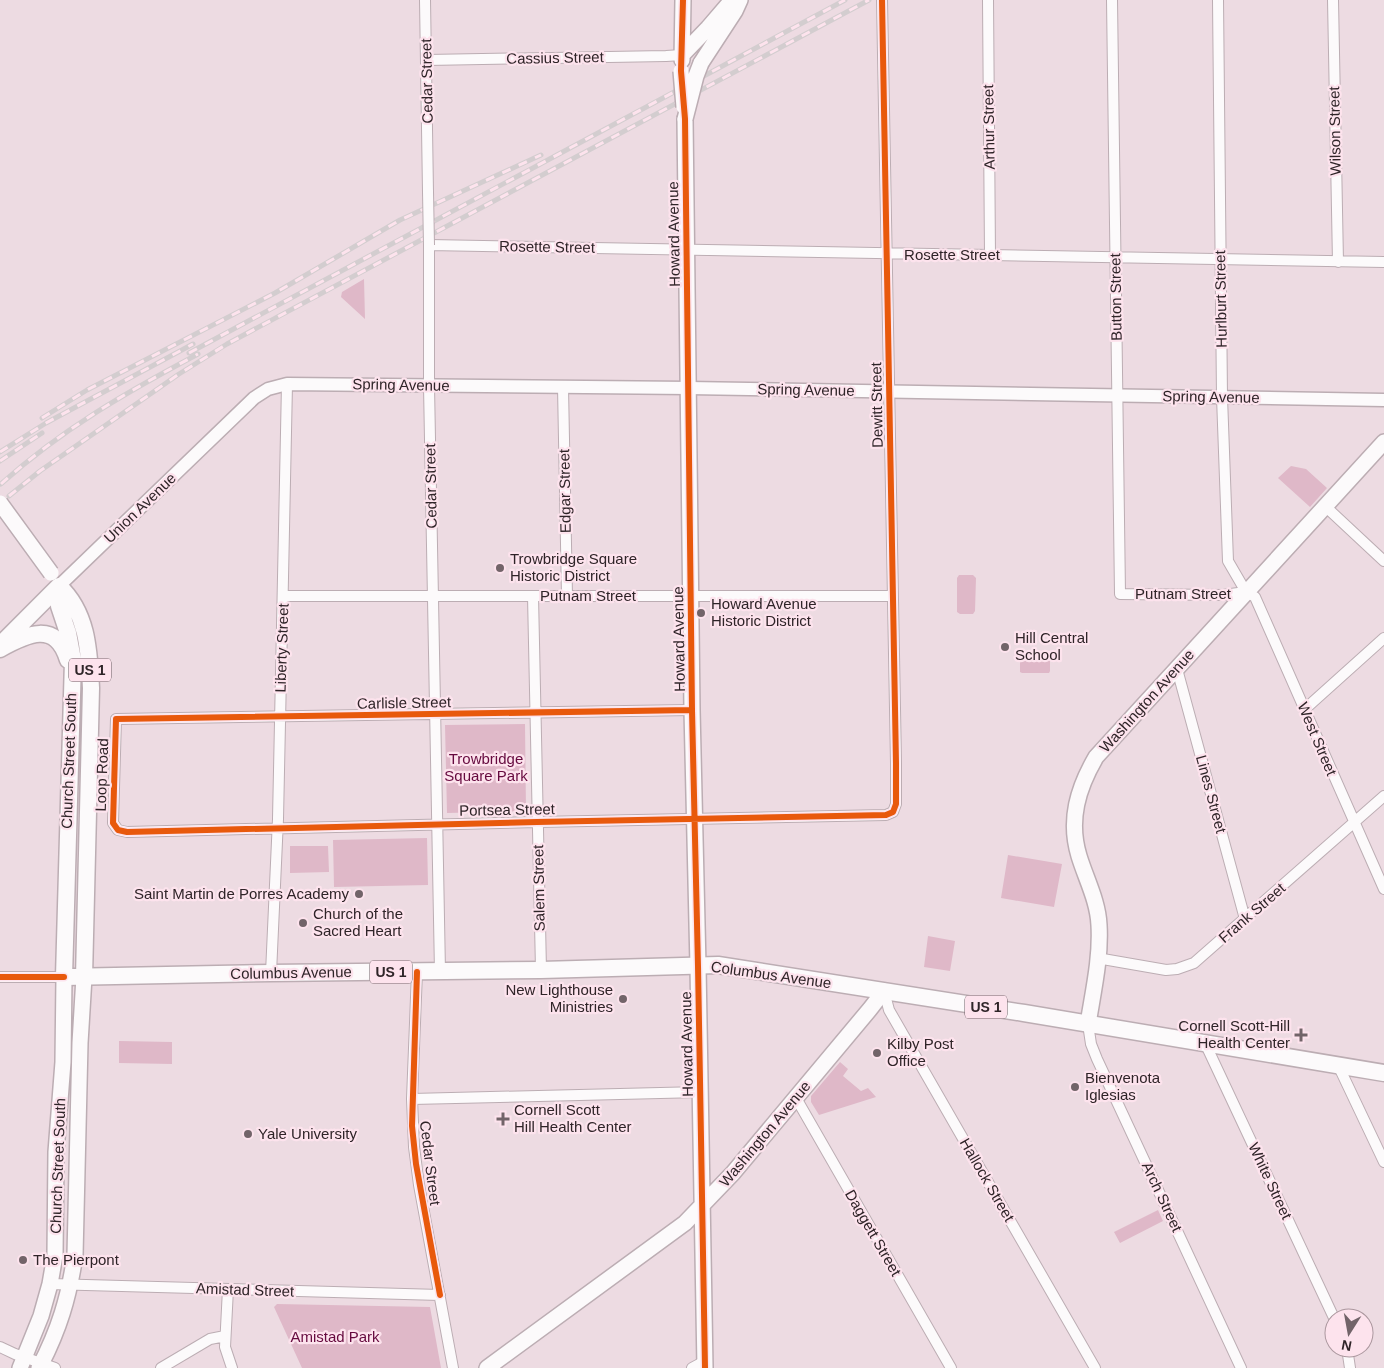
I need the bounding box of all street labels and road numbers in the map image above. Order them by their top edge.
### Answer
street label: Cedar Street [417,38,436,124]
street label: Cassius Street [506,48,605,67]
street label: Arthur Street [979,84,998,170]
street label: Wilson Street [1325,85,1344,176]
street label: Howard Avenue [664,181,683,287]
street label: Rosette Street [499,237,596,256]
street label: Rosette Street [904,246,1001,263]
street label: Hurlburt Street [1211,249,1230,348]
street label: Button Street [1106,252,1125,341]
street label: Dewitt Street [867,361,886,448]
street label: Spring Avenue [352,375,450,394]
street label: Spring Avenue [757,380,855,399]
street label: Spring Avenue [1162,387,1260,406]
street label: Cedar Street [421,443,440,529]
street label: Edgar Street [555,448,574,533]
street label: Union Avenue [100,469,179,546]
street label: Putnam Street [1135,585,1232,602]
street label: Howard Avenue [669,586,688,692]
street label: Putnam Street [540,587,637,604]
street label: Liberty Street [271,602,292,693]
street label: Washington Avenue [1096,646,1197,756]
road number: US 1 [69,658,111,682]
street label: Church Street South [58,693,79,829]
street label: Carlisle Street [357,693,452,712]
street label: West Street [1294,700,1341,779]
street label: Loop Road [92,738,111,812]
street label: Lines Street [1193,753,1230,836]
street label: Portsea Street [459,800,556,819]
street label: Salem Street [529,844,548,932]
street label: Frank Street [1215,879,1289,946]
street label: Columbus Avenue [710,958,832,991]
road number: US 1 [370,960,412,984]
street label: Columbus Avenue [230,963,352,982]
street label: Howard Avenue [677,991,696,1097]
road number: US 1 [965,996,1007,1019]
street label: Washington Avenue [715,1077,814,1190]
street label: Church Street South [47,1098,68,1234]
street label: Cedar Street [417,1120,444,1207]
street label: Hallock Street [957,1135,1019,1225]
street label: White Street [1245,1140,1296,1223]
street label: Arch Street [1139,1159,1186,1235]
street label: Daggett Street [842,1187,905,1280]
street label: Amistad Street [196,1279,295,1300]

